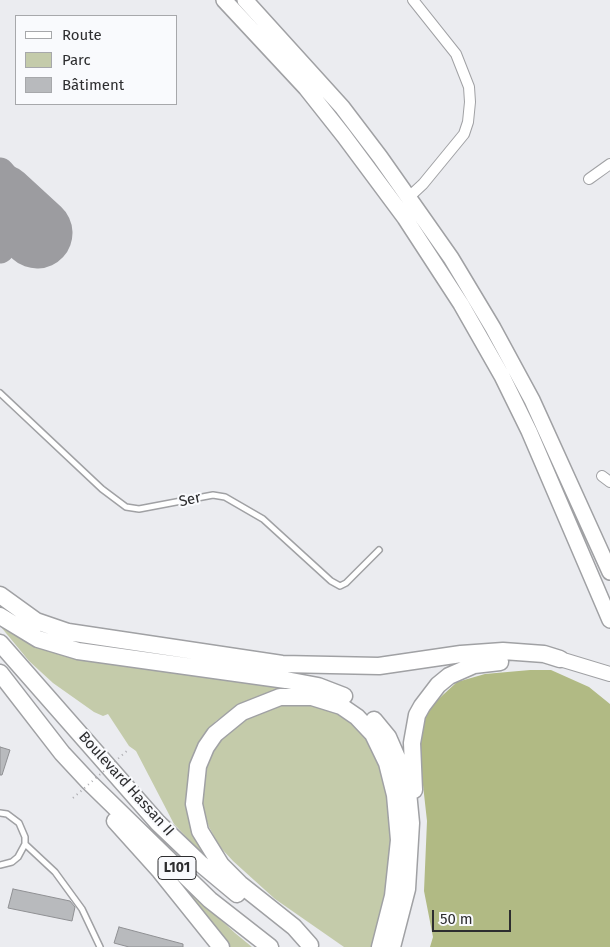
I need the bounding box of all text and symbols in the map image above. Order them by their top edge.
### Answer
legend [15,15,178,105]
text: Route [62,26,102,44]
text: Parc [62,51,91,69]
text: Bâtiment [62,76,124,94]
street label: Ser [177,489,203,511]
street label: Boulevard Hassan II [74,728,178,840]
road number: L101 [158,856,196,880]
scale bar [435,900,514,932]
text: 50 m [440,910,473,928]

